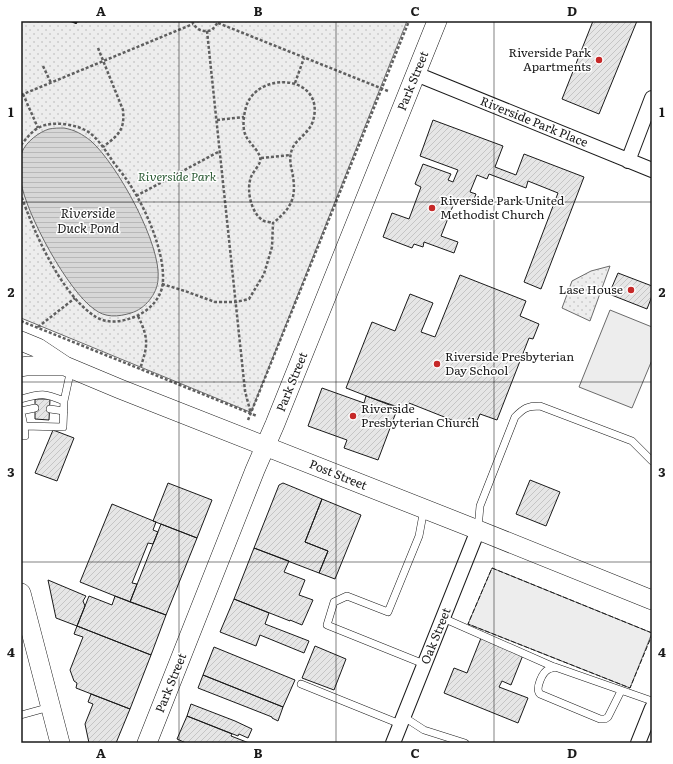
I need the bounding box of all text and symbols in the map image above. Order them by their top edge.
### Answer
text: A [96,1,106,20]
text: B [254,1,263,20]
text: C [410,1,420,20]
text: D [567,1,577,20]
place label: Riverside Park Apartments [508,43,592,75]
street label: Park Street [392,48,432,113]
marker: Riverside Park Apartments [594,55,604,65]
street label: Riverside Park Place [478,91,591,151]
text: 1 [8,102,14,121]
text: 1 [659,102,665,121]
park label: Riverside Park [138,167,217,185]
place label: Riverside Park United Methodist Church [440,191,565,223]
water label: Riverside Duck Pond [57,203,120,237]
marker: Riverside Park United Methodist Church [427,203,437,213]
place label: Lase House [559,280,623,298]
text: 2 [8,282,15,301]
text: 2 [659,282,666,301]
marker: Lase House [626,285,636,295]
place label: Riverside Presbyterian Day School [445,347,574,379]
street label: Park Street [271,349,311,414]
marker: Riverside Presbyterian Day School [432,359,442,369]
place label: Riverside Presbyterian Church [361,399,479,431]
marker: Riverside Presbyterian Church [348,411,358,421]
street label: Post Street [307,454,370,494]
text: 3 [7,462,15,481]
text: 3 [658,462,666,481]
street label: Oak Street [416,604,455,667]
text: 4 [7,642,15,661]
text: 4 [658,642,666,661]
street label: Park Street [150,650,190,715]
text: A [96,743,106,762]
text: B [254,743,263,762]
text: C [410,743,420,762]
text: D [567,743,577,762]

